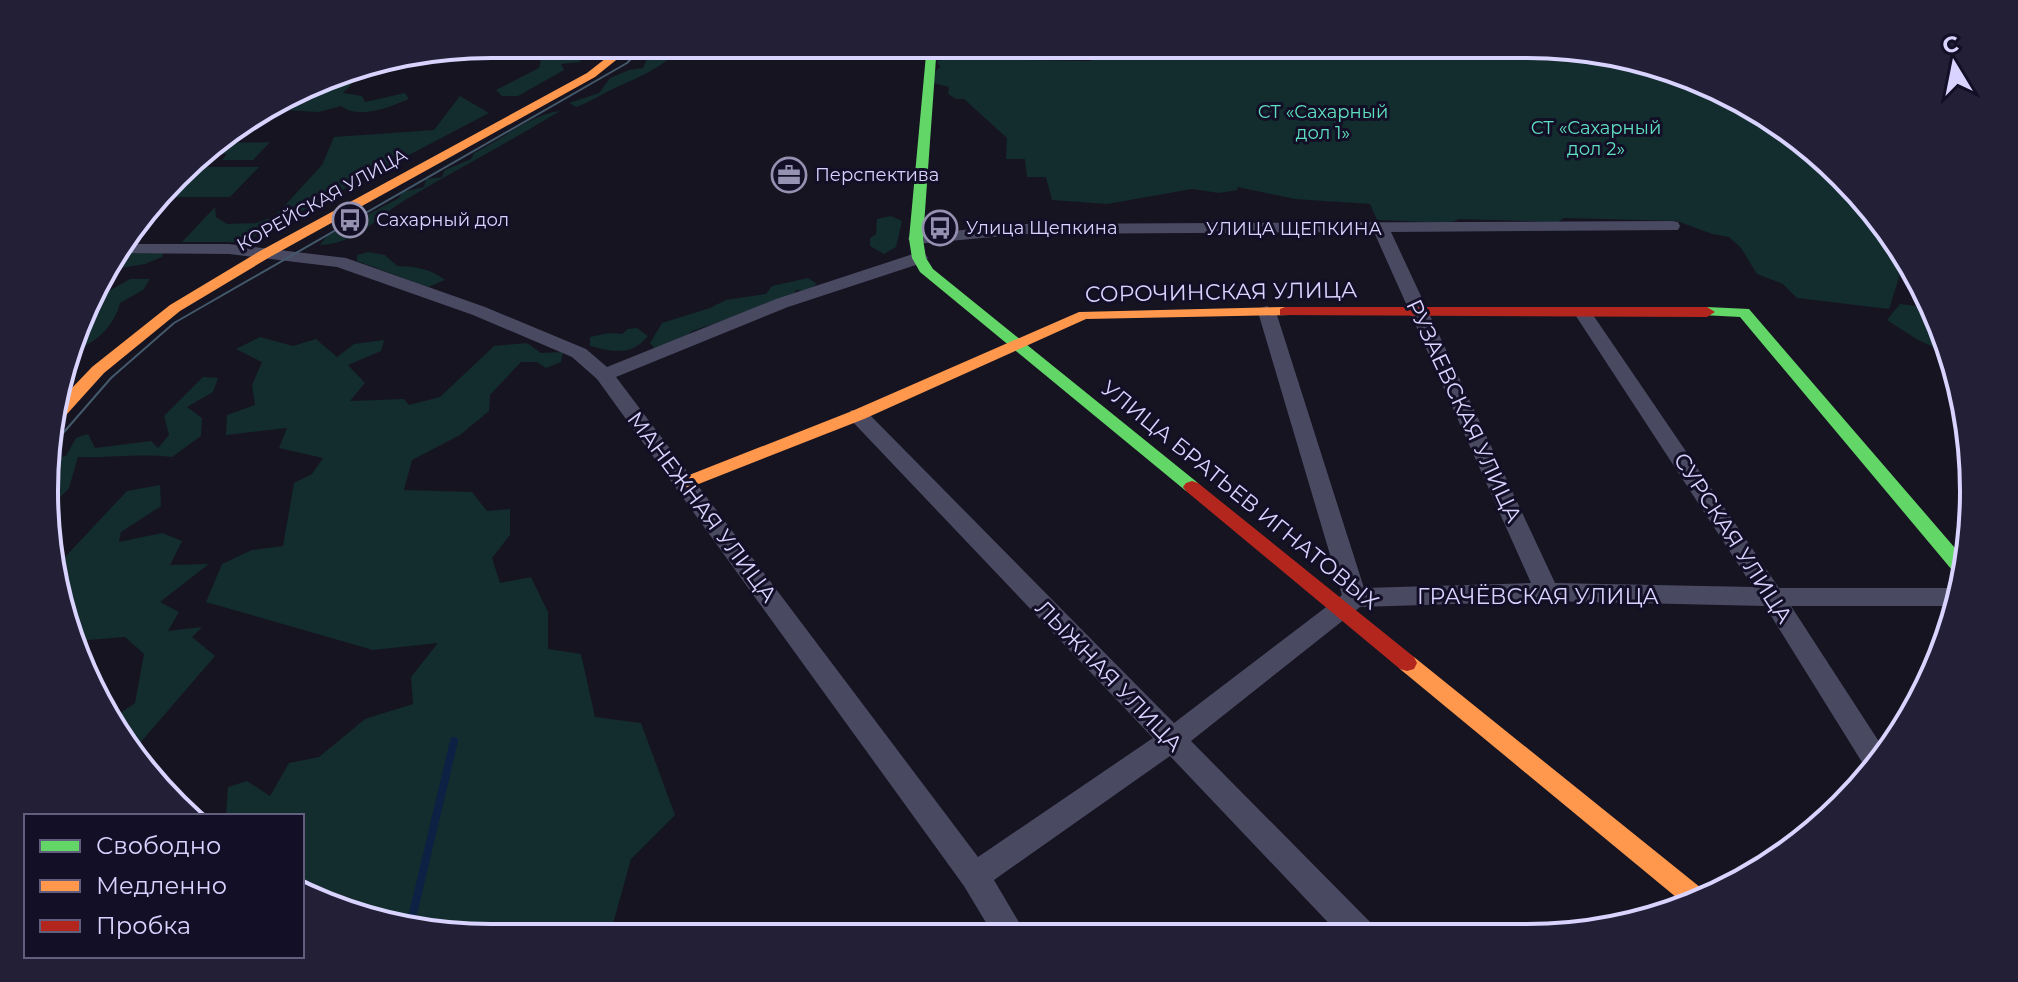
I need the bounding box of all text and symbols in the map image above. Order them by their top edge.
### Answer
north arrow [1914,24,1994,104]
text: С [1940,30,1961,59]
park label: СТ «Сахарный дол 1» [1258,101,1388,144]
park label: СТ «Сахарный дол 2» [1531,117,1661,160]
street label: КОРЕЙСКАЯ УЛИЦА [233,144,412,256]
office icon: Перспектива [770,156,808,194]
place label: Перспектива [815,164,939,186]
bus stop icon: Сахарный дол [331,201,369,239]
place label: Сахарный дол [376,209,509,231]
bus stop icon: Улица Щепкина [921,209,959,247]
place label: Улица Щепкина [966,217,1117,239]
street label: УЛИЦА ЩЕПКИНА [1206,218,1383,240]
street label: СОРОЧИНСКАЯ УЛИЦА [1085,276,1358,308]
street label: РУЗАЕВСКАЯ УЛИЦА [1400,295,1528,527]
street label: УЛИЦА БРАТЬЕВ ИГНАТОВЫХ [1096,375,1384,615]
street label: МАНЕЖНАЯ УЛИЦА [621,406,783,608]
street label: СУРСКАЯ УЛИЦА [1668,448,1799,629]
street label: ГРАЧЁВСКАЯ УЛИЦА [1417,583,1660,610]
street label: ЛЫЖНАЯ УЛИЦА [1030,595,1189,758]
legend [24,814,304,958]
text: Свободно [96,831,221,860]
text: Медленно [96,871,227,900]
text: Пробка [96,911,191,940]

